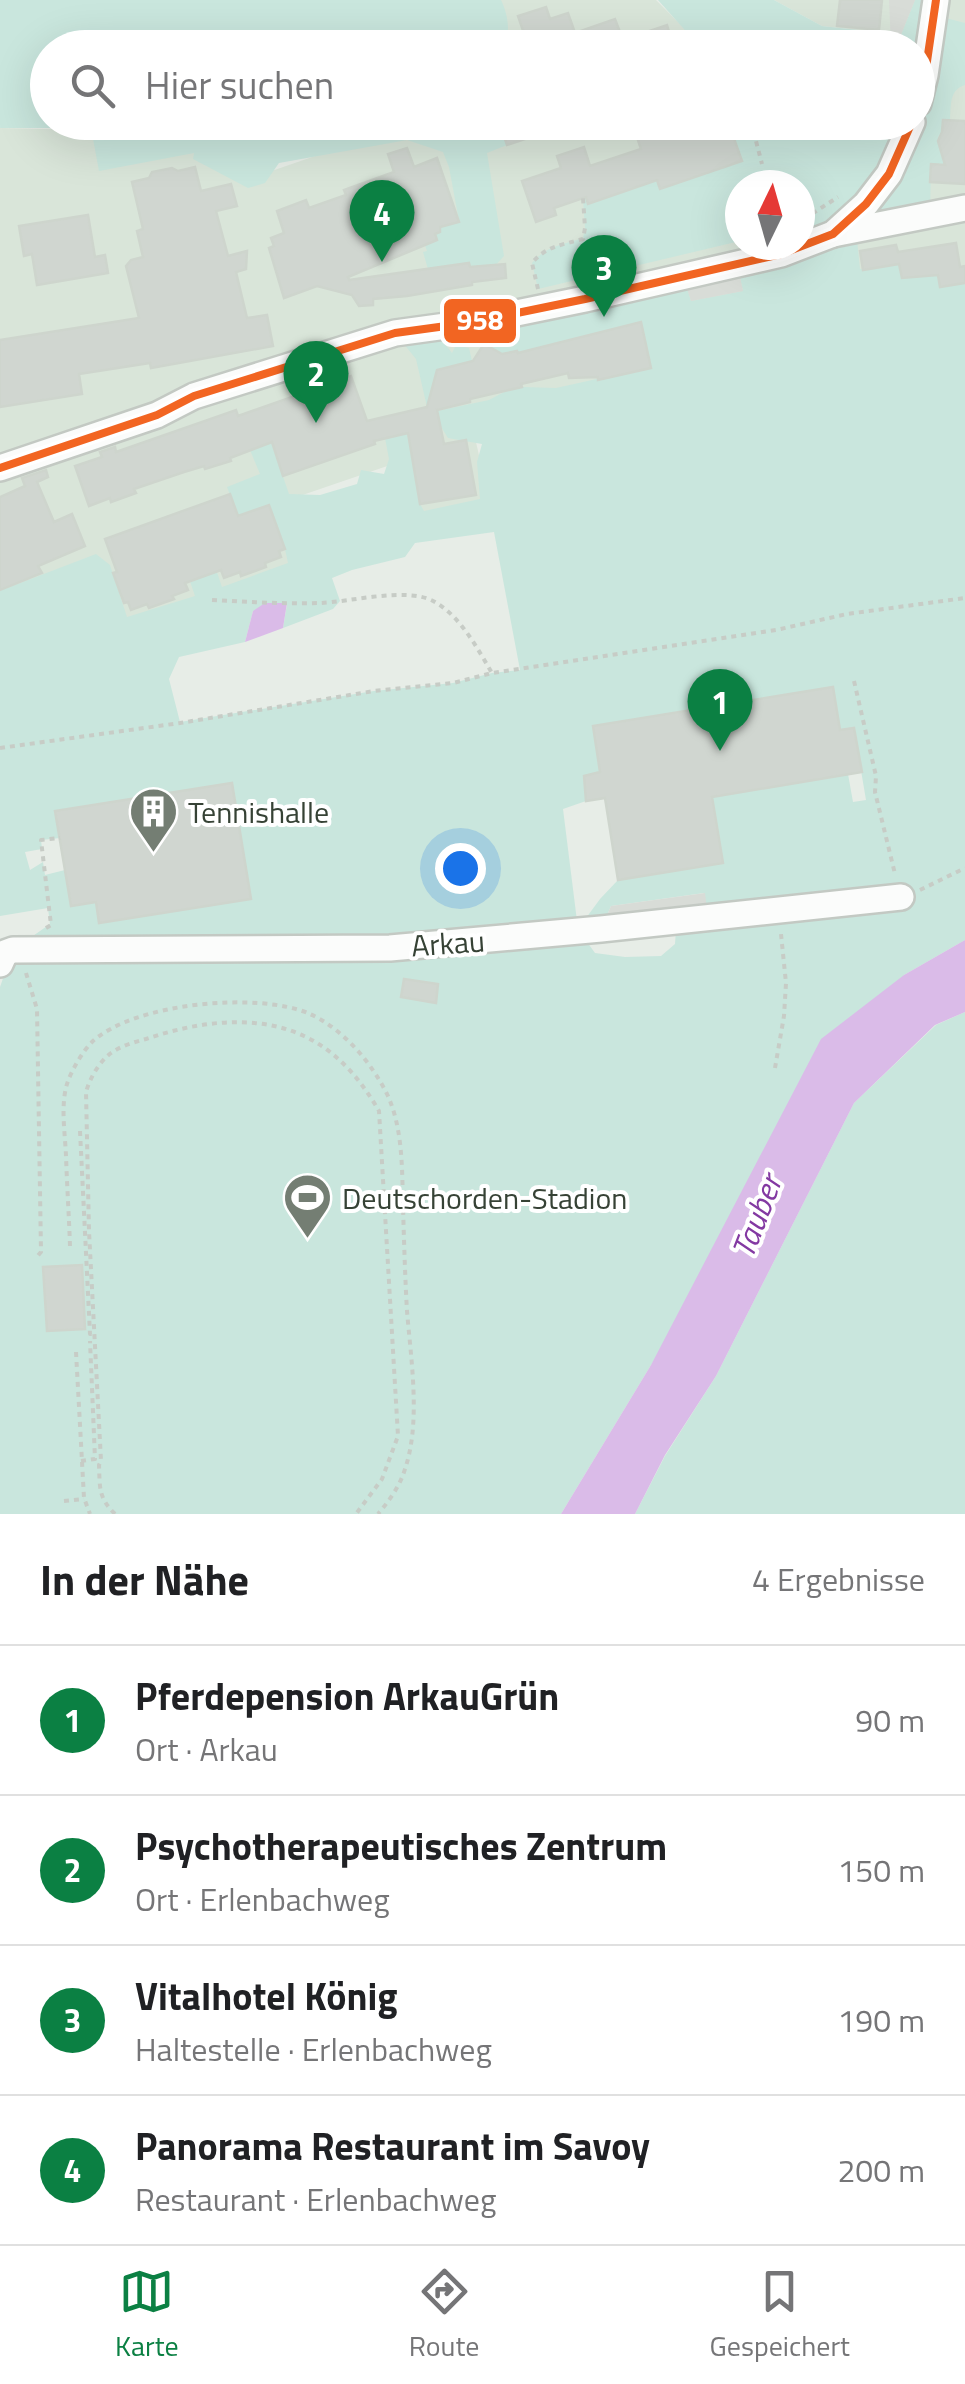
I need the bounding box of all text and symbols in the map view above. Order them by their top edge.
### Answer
search box [30,30,935,140]
text: Hier suchen [145,56,334,114]
icon: search [65,58,120,113]
north arrow [725,170,815,260]
pin: 4 [350,180,414,262]
pin: 3 [572,234,636,317]
line badge: 958 [442,297,518,345]
text: 958 [456,298,504,341]
pin: 2 [284,340,348,423]
pin: 1 [688,668,752,751]
building icon: Tennishalle [127,786,179,854]
place label: Tennishalle [188,789,329,835]
your location [435,843,486,894]
street label: Arkau [410,917,486,969]
water label: Tauber [718,1164,795,1264]
sports icon: Deutschorden-Stadion [281,1172,333,1240]
place label: Deutschorden-Stadion [342,1175,627,1221]
text: In der Nähe [40,1547,249,1611]
text: 4 Ergebnisse [752,1555,925,1603]
text: Pferdepension ArkauGrün [135,1667,559,1725]
text: 1 [64,1696,81,1744]
text: 90 m [855,1696,925,1744]
text: Ort · Arkau [135,1725,278,1773]
text: Psychotherapeutisches Zentrum [135,1817,667,1875]
text: 2 [64,1846,81,1894]
text: 150 m [837,1846,925,1894]
text: Ort · Erlenbachweg [135,1875,390,1923]
text: Vitalhotel König [135,1967,398,2025]
text: 3 [64,1996,81,2044]
text: 190 m [837,1996,925,2044]
text: Haltestelle · Erlenbachweg [135,2025,492,2073]
text: Panorama Restaurant im Savoy [135,2117,650,2175]
text: 4 [64,2146,81,2194]
text: 200 m [837,2146,925,2194]
text: Restaurant · Erlenbachweg [135,2175,496,2223]
tab: Karte [115,2264,179,2367]
tab: Route [409,2264,479,2367]
tab: Gespeichert [710,2264,850,2367]

